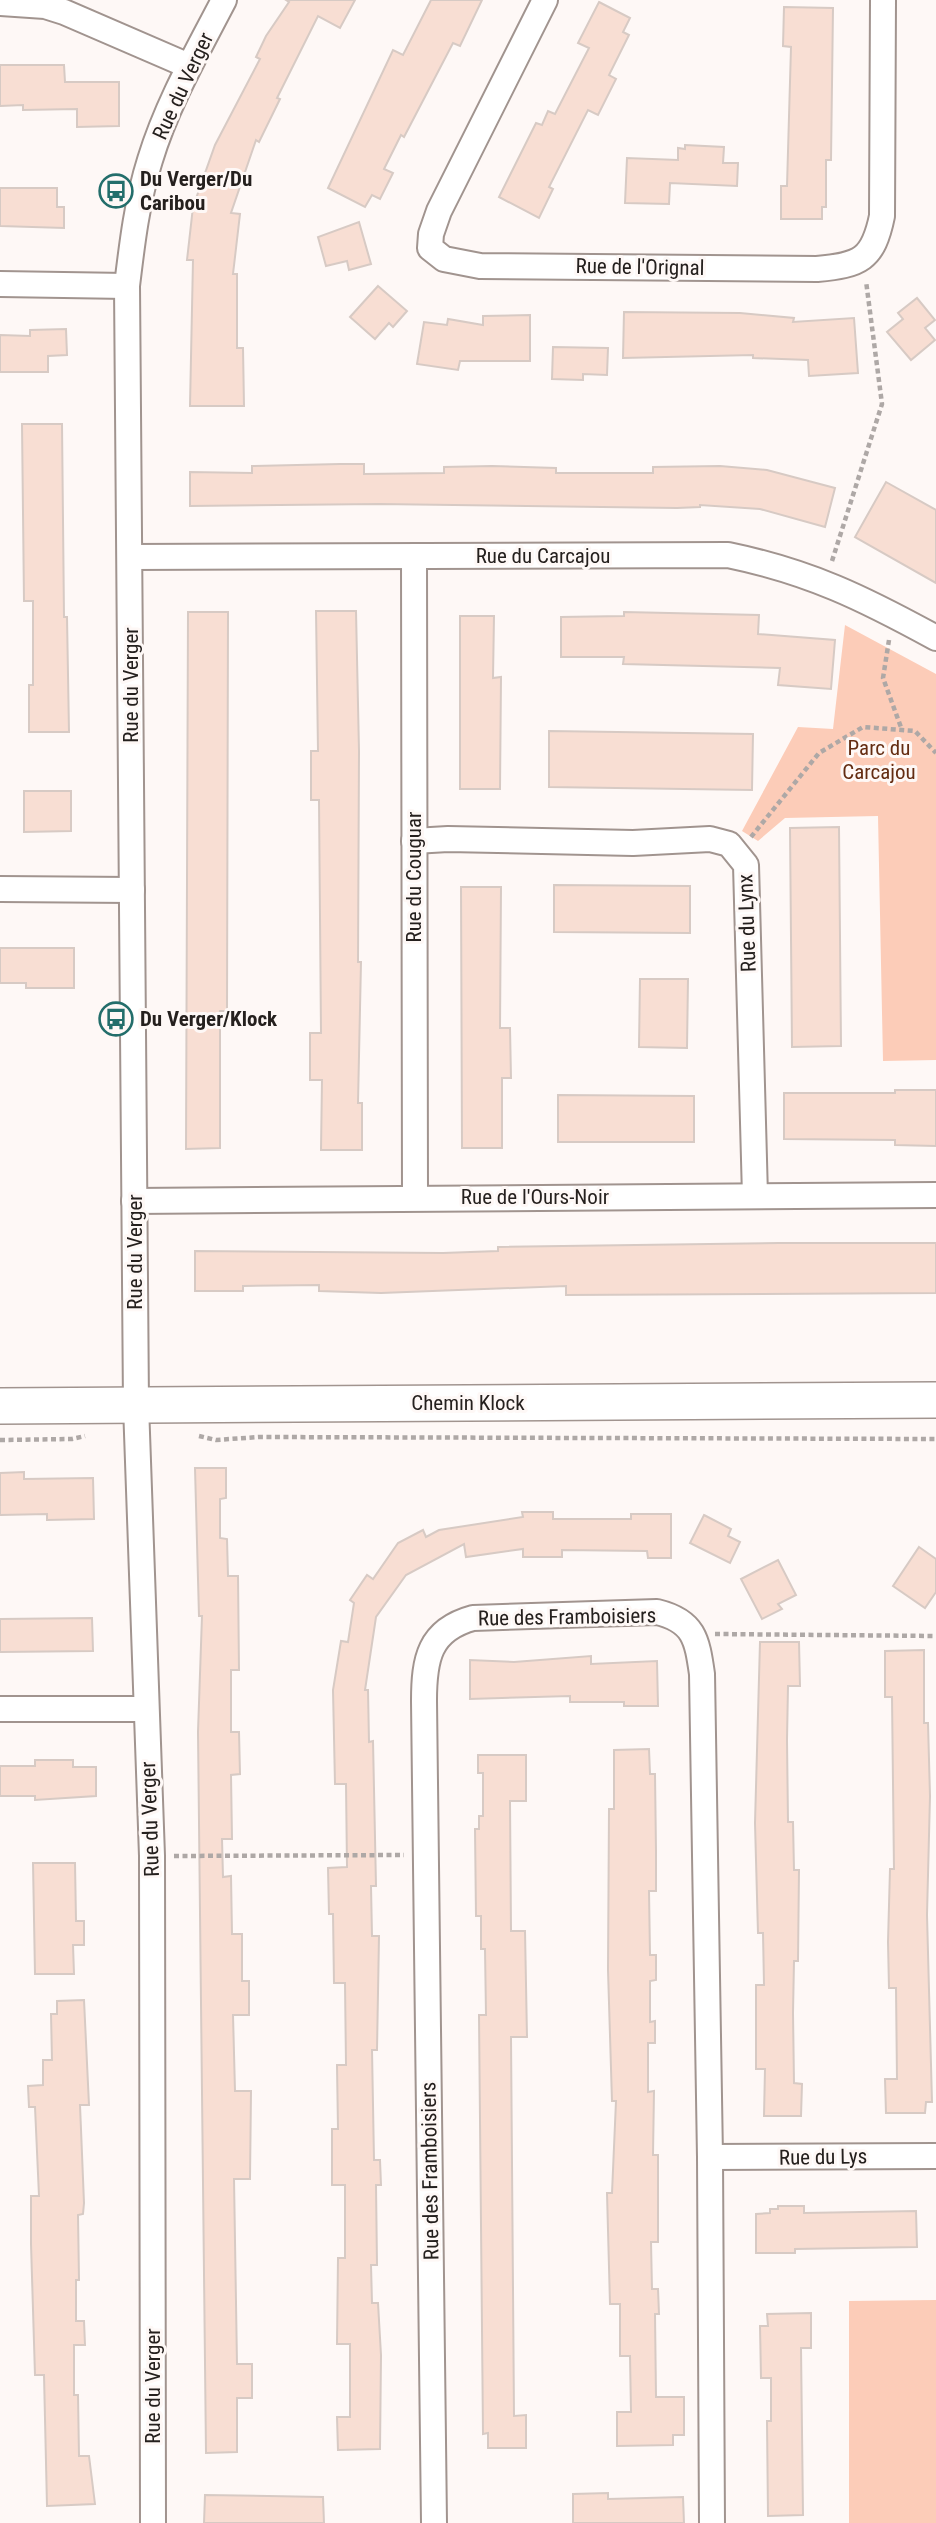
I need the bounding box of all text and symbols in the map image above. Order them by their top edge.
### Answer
street label: Rue du Verger [148,29,218,143]
place label: Du Verger/Du Caribou [140,167,252,215]
bus stop icon: Du Verger/Du Caribou [97,172,135,210]
street label: Rue de l'Orignal [575,254,705,280]
street label: Rue du Carcajou [476,544,610,568]
street label: Rue du Verger [119,627,143,743]
park label: Parc du Carcajou [842,736,916,784]
street label: Rue du Couguar [402,812,426,942]
street label: Rue du Lynx [733,874,761,972]
bus stop icon: Du Verger/Klock [97,1000,135,1038]
place label: Du Verger/Klock [140,1007,278,1031]
street label: Rue de l'Ours-Noir [461,1185,609,1209]
street label: Rue du Verger [123,1194,147,1310]
street label: Chemin Klock [411,1391,525,1415]
street label: Rue des Framboisiers [478,1603,656,1631]
street label: Rue du Verger [136,1761,164,1877]
street label: Rue des Framboisiers [416,2082,444,2260]
street label: Rue du Lys [779,2144,867,2170]
street label: Rue du Verger [141,2328,165,2444]

